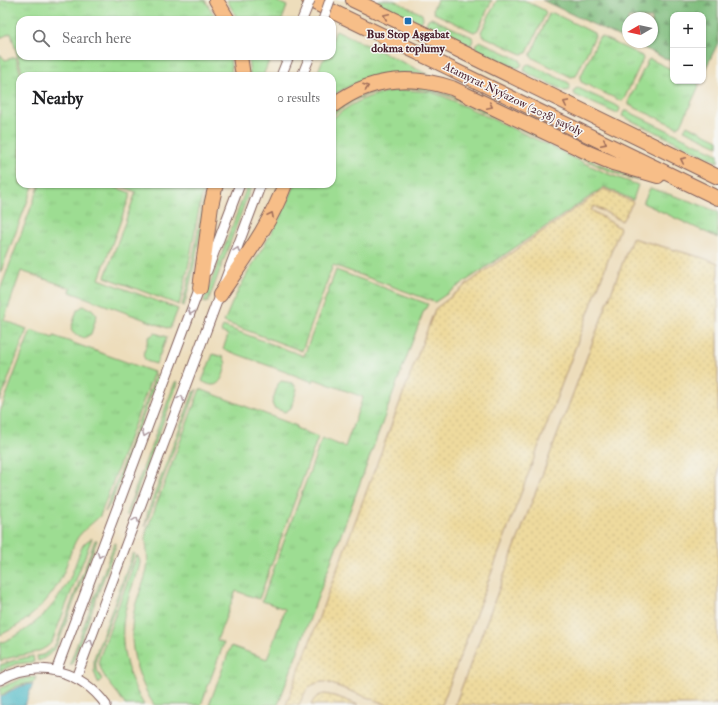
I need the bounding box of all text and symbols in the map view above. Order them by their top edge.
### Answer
north arrow [622,12,658,48]
map controls [670,12,706,84]
button: + [670,12,706,48]
one-way arrow [383,13,390,21]
search box [16,16,336,60]
marker: Bus Stop Aşgabat dokma toplumy [403,16,413,26]
icon: search [30,27,52,49]
place label: Bus Stop Aşgabat dokma toplumy [367,27,450,56]
text: Search here [62,29,131,48]
button: − [670,48,706,84]
street label: Atamyrat Nyýazow (2038) şaýoly [440,58,586,140]
one-way arrow [362,84,369,92]
text: Nearby [32,88,83,109]
text: 0 results [277,90,320,106]
one-way arrow [563,100,571,108]
one-way arrow [485,101,493,109]
one-way arrow [600,138,607,145]
one-way arrow [680,157,687,165]
one-way arrow [266,211,274,219]
one-way arrow [232,247,240,254]
one-way arrow [187,308,195,315]
one-way arrow [177,395,185,402]
one-way arrow [142,430,150,437]
one-way arrow [131,516,139,523]
one-way arrow [96,552,104,559]
one-way arrow [85,638,94,645]

